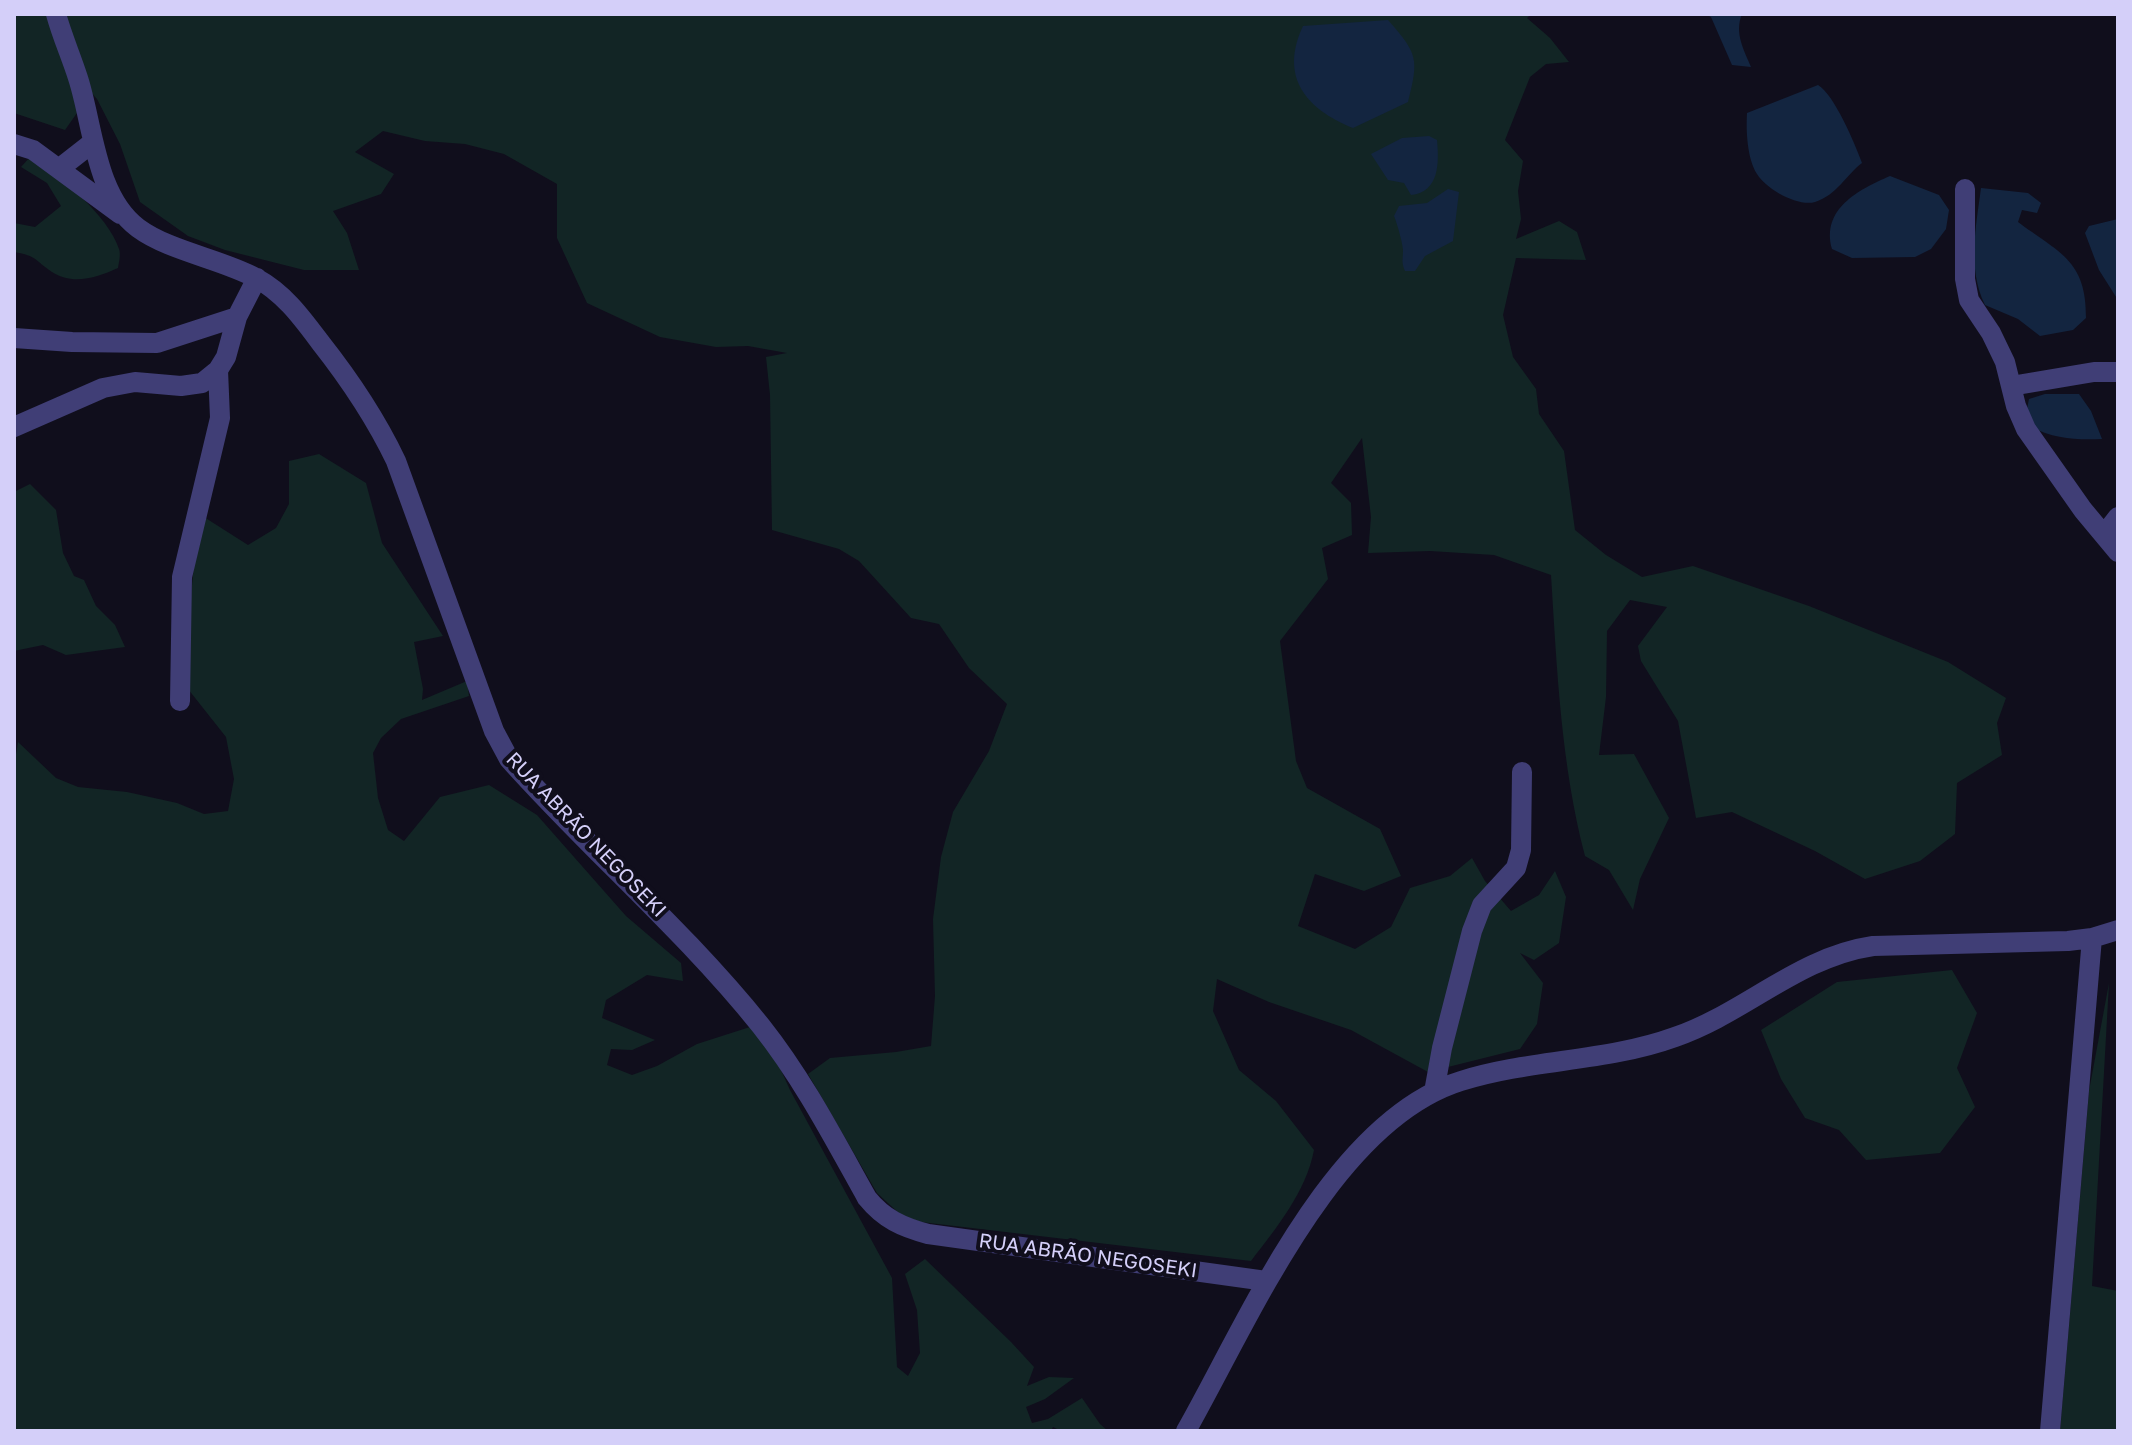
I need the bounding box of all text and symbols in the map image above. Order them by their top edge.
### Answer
street label: RUA ABRÃO NEGOSEKI [501,747,671,923]
street label: RUA ABRÃO NEGOSEKI [977,1229,1199,1283]

